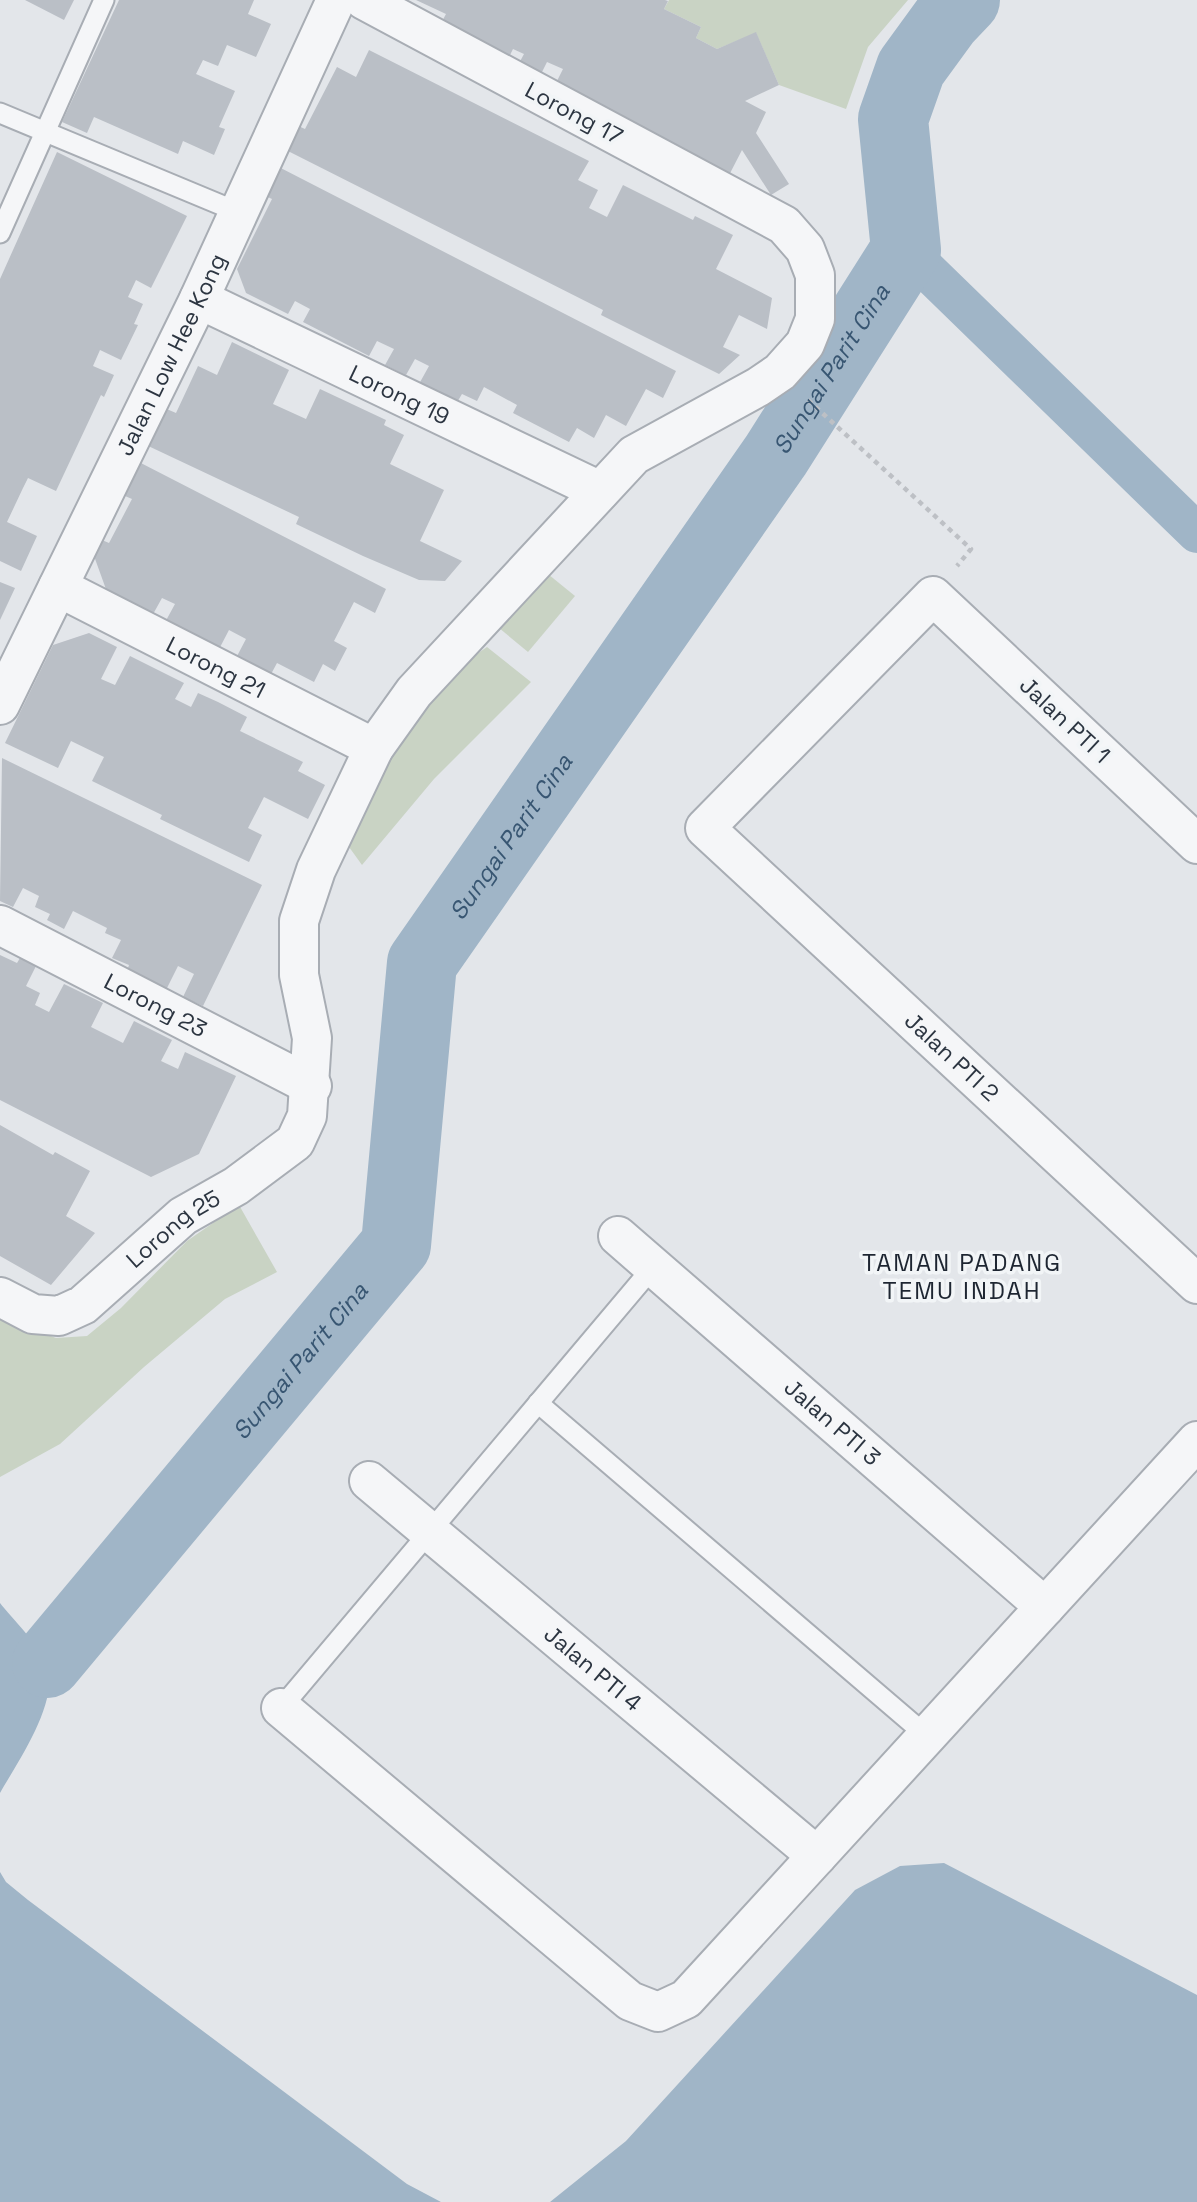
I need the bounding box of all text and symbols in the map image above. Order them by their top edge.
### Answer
street label: Lorong 17 [520,75,628,151]
street label: Jalan Low Hee Kong [110,249,233,461]
water label: Sungai Parit Cina [765,278,896,460]
street label: Lorong 19 [344,358,454,432]
street label: Lorong 21 [161,630,270,705]
street label: Jalan PTI 1 [1013,670,1117,770]
water label: Sungai Parit Cina [442,747,579,925]
street label: Lorong 23 [99,966,212,1044]
street label: Jalan PTI 2 [898,1006,1005,1108]
street label: Lorong 25 [120,1183,226,1275]
district label: TAMAN PADANG TEMU INDAH [862,1247,1062,1306]
water label: Sungai Parit Cina [225,1275,374,1445]
street label: Jalan PTI 3 [778,1372,887,1472]
street label: Jalan PTI 4 [538,1619,648,1718]

